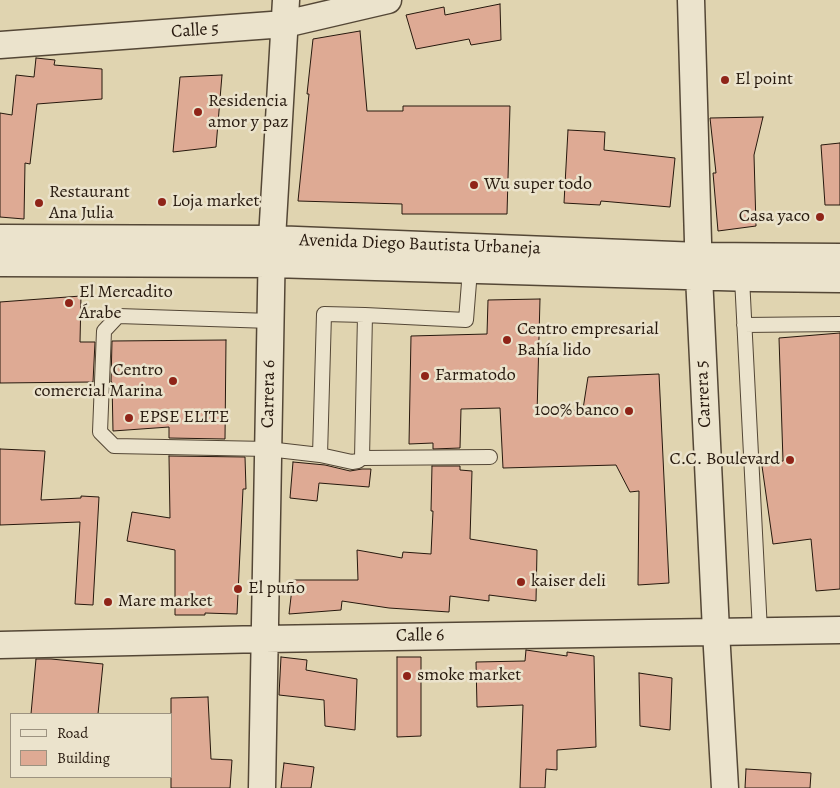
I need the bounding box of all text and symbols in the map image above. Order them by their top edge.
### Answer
street label: Calle 5 [170,19,220,43]
place label: El point [735,69,793,91]
marker: El point [719,74,731,86]
place label: Residencia amor y paz [208,91,289,134]
marker: Residencia amor y paz [192,106,204,118]
place label: Wu super todo [484,174,592,196]
marker: Wu super todo [468,179,480,191]
place label: Restaurant Ana Julia [49,182,130,224]
place label: Loja market [172,191,259,213]
marker: Loja market [156,196,168,208]
marker: Restaurant Ana Julia [33,197,45,209]
place label: Casa yaco [739,206,810,228]
marker: Casa yaco [814,211,826,223]
street label: Avenida Diego Bautista Urbaneja [299,230,541,260]
place label: El Mercadito Árabe [79,282,173,324]
marker: El Mercadito Árabe [63,297,75,309]
place label: Centro empresarial Bahía lido [517,319,659,362]
marker: Centro empresarial Bahía lido [501,334,513,346]
place label: Centro comercial Marina [34,360,163,402]
street label: Carrera 6 [258,360,280,428]
street label: Carrera 5 [691,360,717,428]
place label: Farmatodo [435,365,516,387]
marker: Farmatodo [419,370,431,382]
marker: Centro comercial Marina [167,375,179,387]
place label: 100% banco [534,400,619,422]
marker: 100% banco [623,405,635,417]
place label: EPSE ELITE [139,407,229,429]
marker: EPSE ELITE [123,412,135,424]
place label: C.C. Boulevard [670,449,780,471]
marker: C.C. Boulevard [784,454,796,466]
place label: kaiser deli [531,571,606,593]
marker: kaiser deli [515,576,527,588]
place label: El puño [248,578,305,600]
marker: El puño [232,583,244,595]
place label: Mare market [118,591,213,613]
marker: Mare market [102,596,114,608]
street label: Calle 6 [396,625,444,647]
place label: smoke market [417,665,521,687]
marker: smoke market [401,670,413,682]
legend [10,713,172,778]
text: Road [57,723,88,743]
text: Building [57,748,110,768]

